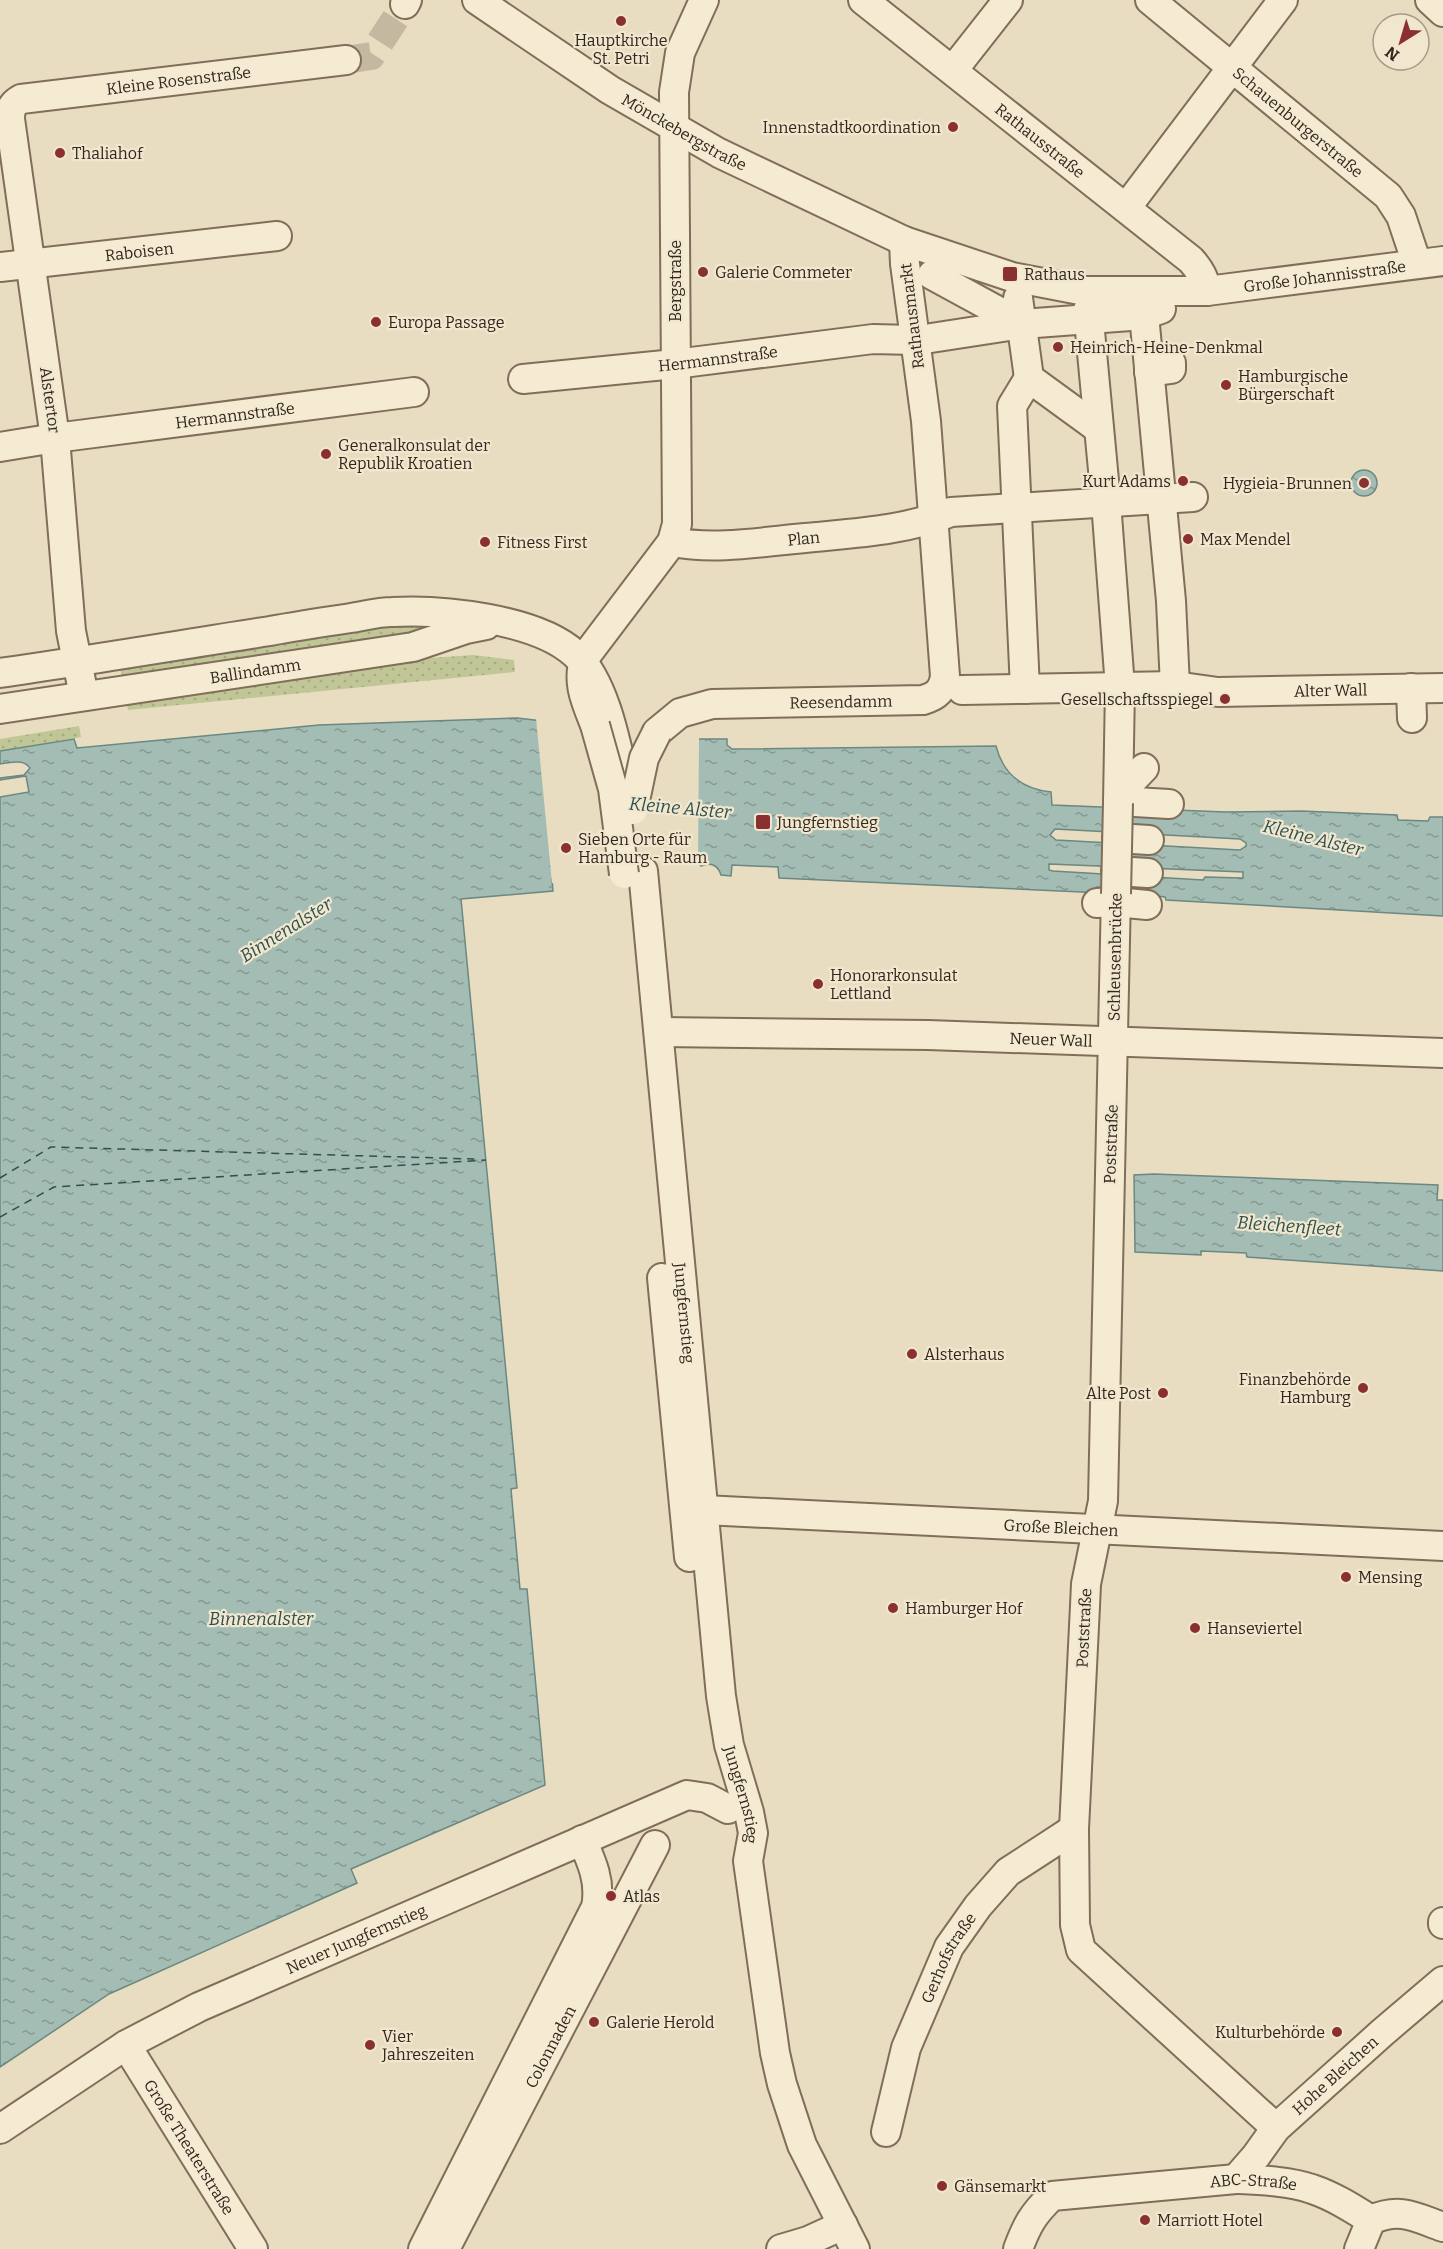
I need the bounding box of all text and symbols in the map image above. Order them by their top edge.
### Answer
north arrow [1371,12,1431,72]
marker: Hauptkirche St. Petri [614,14,628,28]
place label: Hauptkirche St. Petri [574,31,668,68]
text: N [1382,42,1403,65]
street label: Kleine Rosenstraße [105,62,252,98]
street label: Schauenburgerstraße [1229,63,1367,181]
street label: Mönckebergstraße [619,89,750,174]
street label: Rathausstraße [992,99,1089,182]
place label: Innenstadtkoordination [762,118,941,137]
marker: Innenstadtkoordination [946,120,960,134]
place label: Thaliahof [72,144,144,163]
marker: Thaliahof [53,146,67,160]
street label: Raboisen [104,238,174,265]
street label: Bergstraße [666,240,685,322]
street label: Große Johannisstraße [1242,256,1407,296]
street label: Rathausmarkt [896,262,928,370]
place label: Galerie Commeter [715,263,852,282]
marker: Galerie Commeter [696,265,710,279]
marker: Rathaus [1001,265,1019,283]
place label: Rathaus [1024,265,1085,284]
place label: Europa Passage [388,313,504,332]
marker: Europa Passage [369,315,383,329]
place label: Heinrich-Heine-Denkmal [1070,338,1263,357]
marker: Heinrich-Heine-Denkmal [1051,340,1065,354]
street label: Hermannstraße [657,342,779,375]
street label: Alstertor [36,366,64,434]
place label: Hamburgische Bürgerschaft [1238,367,1348,404]
marker: Hamburgische Bürgerschaft [1219,378,1233,392]
street label: Hermannstraße [174,398,296,432]
place label: Generalkonsulat der Republik Kroatien [338,436,490,473]
marker: Generalkonsulat der Republik Kroatien [319,447,333,461]
place label: Kurt Adams [1082,472,1171,491]
marker: Kurt Adams [1176,474,1190,488]
place label: Hygieia-Brunnen [1223,474,1352,493]
marker: Hygieia-Brunnen [1357,476,1371,490]
street label: Plan [786,527,821,549]
place label: Max Mendel [1200,530,1291,549]
marker: Max Mendel [1181,532,1195,546]
place label: Fitness First [497,533,588,552]
marker: Fitness First [478,535,492,549]
street label: Ballindamm [209,655,302,687]
street label: Alter Wall [1294,680,1368,700]
place label: Gesellschaftsspiegel [1061,690,1213,709]
street label: Reesendamm [789,691,893,712]
marker: Gesellschaftsspiegel [1218,692,1232,706]
water label: Kleine Alster [628,793,733,823]
marker: Jungfernstieg [754,813,772,831]
place label: Jungfernstieg [776,813,878,832]
water label: Kleine Alster [1261,815,1366,861]
place label: Sieben Orte für Hamburg - Raum [578,830,707,867]
marker: Sieben Orte für Hamburg - Raum [559,841,573,855]
water label: Binnenalster [236,893,337,967]
street label: Schleusenbrücke [1104,893,1126,1021]
place label: Honorarkonsulat Lettland [830,966,958,1003]
marker: Honorarkonsulat Lettland [811,977,825,991]
street label: Neuer Wall [1009,1028,1093,1050]
street label: Poststraße [1100,1104,1122,1184]
water label: Bleichenfleet [1236,1211,1342,1241]
street label: Jungfernstieg [670,1261,699,1364]
place label: Alsterhaus [924,1345,1005,1364]
marker: Alsterhaus [905,1347,919,1361]
place label: Finanzbehörde Hamburg [1239,1370,1351,1407]
marker: Finanzbehörde Hamburg [1356,1381,1370,1395]
place label: Alte Post [1086,1384,1151,1403]
marker: Alte Post [1156,1386,1170,1400]
street label: Große Bleichen [1003,1515,1119,1540]
place label: Mensing [1358,1568,1422,1587]
marker: Mensing [1339,1570,1353,1584]
street label: Poststraße [1072,1588,1096,1668]
place label: Hamburger Hof [905,1599,1024,1618]
marker: Hamburger Hof [886,1601,900,1615]
water label: Binnenalster [209,1608,314,1630]
place label: Hanseviertel [1207,1619,1303,1638]
marker: Hanseviertel [1188,1621,1202,1635]
street label: Jungfernstieg [720,1742,763,1845]
place label: Atlas [623,1887,660,1906]
marker: Atlas [604,1889,618,1903]
street label: Neuer Jungfernstieg [283,1900,429,1978]
street label: Gerhofstraße [917,1909,980,2006]
street label: Colonnaden [521,2002,579,2091]
place label: Galerie Herold [606,2013,715,2032]
marker: Galerie Herold [587,2015,601,2029]
place label: Kulturbehörde [1215,2023,1325,2042]
marker: Kulturbehörde [1330,2025,1344,2039]
place label: Vier Jahreszeiten [381,2027,474,2064]
street label: Hohe Bleichen [1288,2032,1382,2119]
marker: Vier Jahreszeiten [363,2038,377,2052]
street label: Große Theaterstraße [140,2076,239,2218]
street label: ABC-Straße [1209,2169,1299,2194]
place label: Gänsemarkt [954,2177,1046,2196]
marker: Gänsemarkt [935,2179,949,2193]
place label: Marriott Hotel [1157,2211,1263,2230]
marker: Marriott Hotel [1138,2213,1152,2227]

